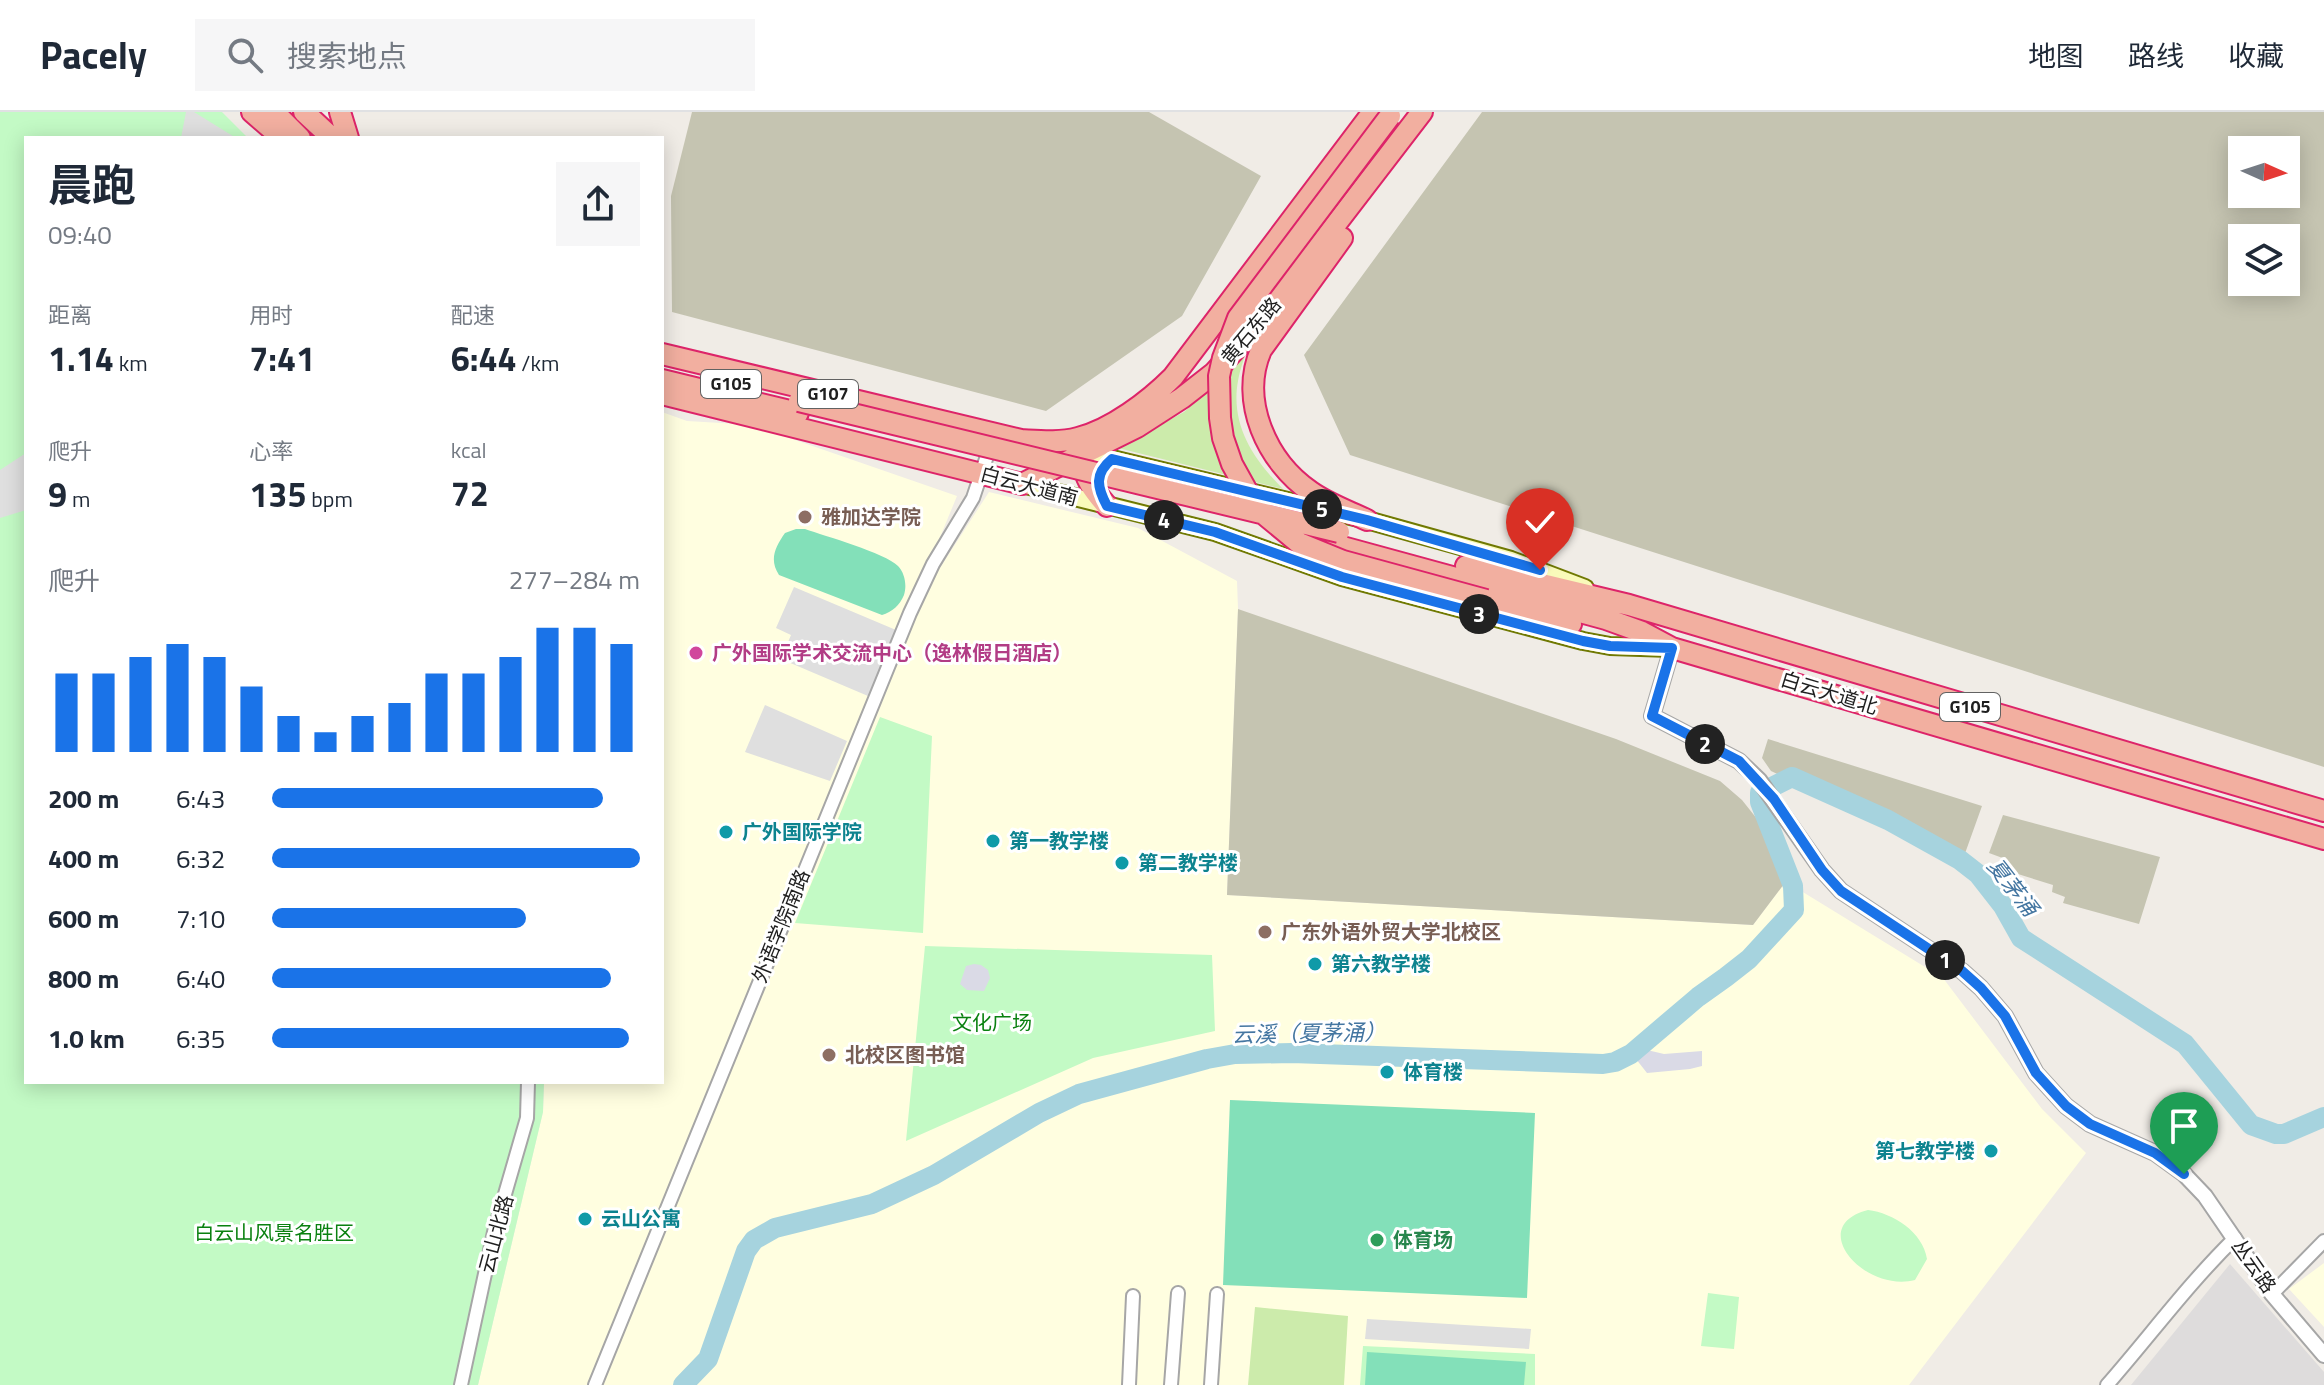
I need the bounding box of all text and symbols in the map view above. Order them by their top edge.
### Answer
search box [195,19,755,91]
text: Pacely [40,26,147,84]
icon: search [223,33,267,77]
text: 搜索地点 [287,33,407,79]
text: 地图 [2028,34,2084,77]
text: 路线 [2128,34,2184,77]
text: 收藏 [2228,34,2284,77]
north arrow [2228,136,2300,208]
map controls [2228,136,2300,296]
text: 晨跑 [48,151,136,218]
button: share [556,162,640,246]
text: 09:40 [48,215,112,254]
button: layers [2228,224,2300,296]
street label: 黄石东路 [1213,290,1288,371]
text: 距离 [48,298,92,332]
text: 用时 [249,298,293,332]
text: 配速 [451,298,495,332]
text: 1.14 [48,332,114,384]
text: 7:41 [249,332,315,384]
text: 6:44 [451,332,516,384]
text: km [114,346,148,380]
text: /km [516,346,559,380]
road number: G105 [701,370,761,398]
road number: G107 [798,380,858,408]
text: kcal [451,433,487,467]
text: 爬升 [48,434,92,468]
text: 心率 [249,434,293,468]
street label: 白云大道南 [977,458,1081,513]
text: 72 [451,467,489,519]
text: 9 [48,468,67,520]
text: 135 [249,468,306,520]
text: m [67,482,90,516]
text: bpm [306,482,353,516]
pin [1506,488,1574,570]
pin: 5 [1302,489,1342,529]
text: 5 [1316,492,1328,526]
pin: 4 [1144,500,1184,540]
icon: check [1518,500,1562,544]
place label: 雅加达学院 [821,501,921,532]
text: 4 [1158,503,1170,537]
marker: 雅加达学院 [796,508,814,526]
text: 277–284 m [509,560,640,599]
text: 爬升 [48,561,100,600]
pin: 3 [1459,594,1499,634]
text: 3 [1473,597,1485,631]
place label: 广外国际学术交流中心（逸林假日酒店） [712,637,1072,668]
marker: 广外国际学术交流中心（逸林假日酒店） [687,644,705,662]
street label: 白云大道北 [1777,663,1881,722]
road number: G105 [1940,693,2000,721]
pin: 2 [1685,724,1725,764]
text: 2 [1699,727,1711,761]
text: 200 m [48,779,119,818]
text: 6:43 [176,779,225,818]
place label: 广外国际学院 [742,816,862,847]
marker: 广外国际学院 [717,823,735,841]
place label: 第一教学楼 [1009,825,1109,856]
marker: 第一教学楼 [984,832,1002,850]
text: 400 m [48,839,119,878]
text: 6:32 [176,839,225,878]
place label: 第二教学楼 [1138,847,1238,878]
water label: 夏茅涌 [1979,851,2049,926]
marker: 第二教学楼 [1113,854,1131,872]
street label: 外语学院南路 [744,864,817,987]
text: 600 m [48,899,119,938]
text: 7:10 [176,899,225,938]
place label: 广东外语外贸大学北校区 [1281,916,1501,947]
marker: 广东外语外贸大学北校区 [1256,923,1274,941]
pin: 1 [1925,940,1965,980]
text: 1 [1939,943,1951,977]
place label: 第六教学楼 [1331,948,1431,979]
marker: 第六教学楼 [1306,955,1324,973]
text: 800 m [48,959,119,998]
text: 6:40 [176,959,225,998]
park label: 文化广场 [952,1007,1032,1038]
water label: 云溪（夏茅涌） [1232,1015,1386,1051]
text: 1.0 km [48,1019,125,1058]
text: 6:35 [176,1019,225,1058]
place label: 北校区图书馆 [845,1039,965,1070]
marker: 北校区图书馆 [820,1046,838,1064]
place label: 体育楼 [1403,1056,1463,1087]
marker: 体育楼 [1378,1063,1396,1081]
pin [2150,1092,2218,1174]
icon: arrive [2162,1104,2206,1148]
place label: 第七教学楼 [1875,1135,1975,1166]
marker: 第七教学楼 [1982,1142,2000,1160]
street label: 云山北路 [470,1191,521,1277]
place label: 云山公寓 [601,1203,681,1234]
marker: 云山公寓 [576,1210,594,1228]
park label: 白云山风景名胜区 [194,1217,354,1248]
place label: 体育场 [1393,1224,1453,1255]
marker: 体育场 [1368,1231,1386,1249]
street label: 丛云路 [2225,1232,2284,1299]

